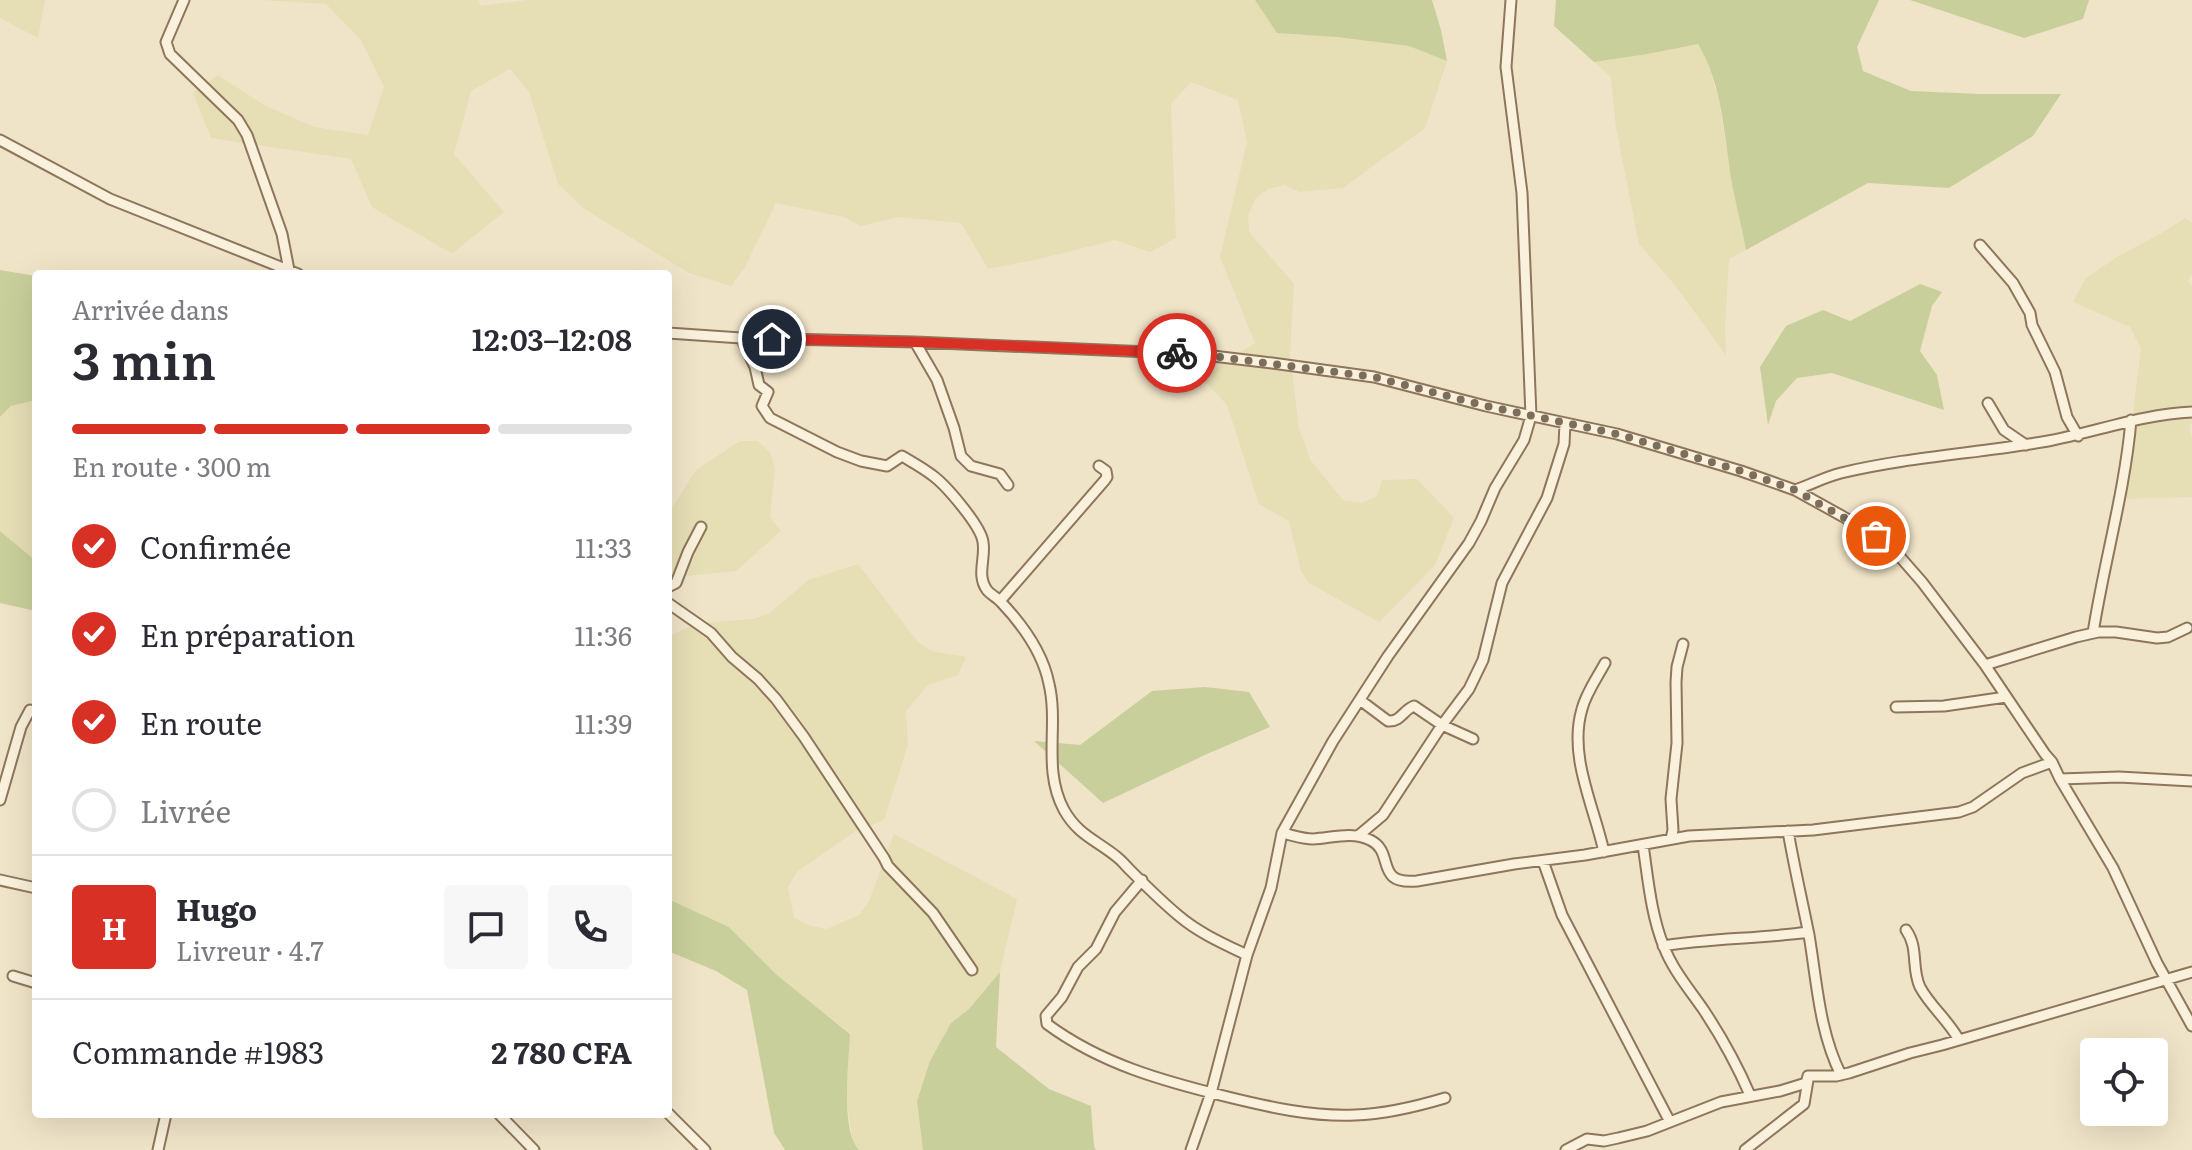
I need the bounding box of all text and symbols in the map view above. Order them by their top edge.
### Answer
text: Arrivée dans [72,289,228,328]
pin [738,305,806,373]
courier [1137,313,1217,393]
text: 12:03–12:08 [472,316,632,360]
icon: home [750,317,794,361]
text: 3 min [72,319,216,396]
icon: bike [1155,331,1199,375]
text: En route · 300 m [72,446,271,485]
pin [1842,502,1910,570]
icon: bag [1854,514,1898,558]
icon: check [72,524,116,568]
text: Confirmée [140,524,291,568]
text: 11:33 [575,527,632,566]
icon: check [72,612,116,656]
text: En préparation [140,612,355,656]
text: 11:36 [574,615,632,654]
icon: check [72,700,116,744]
text: En route [140,700,262,744]
text: 11:39 [575,703,632,742]
text: Livrée [140,788,231,832]
button: chat [444,885,528,969]
button: phone [548,885,632,969]
text: Hugo [176,886,257,930]
text: H [101,905,127,949]
text: Livreur · 4.7 [176,930,324,969]
text: Commande #1983 [72,1029,324,1073]
text: 2 780 CFA [491,1029,632,1073]
map controls [2080,1038,2168,1126]
button: locate [2080,1038,2168,1126]

